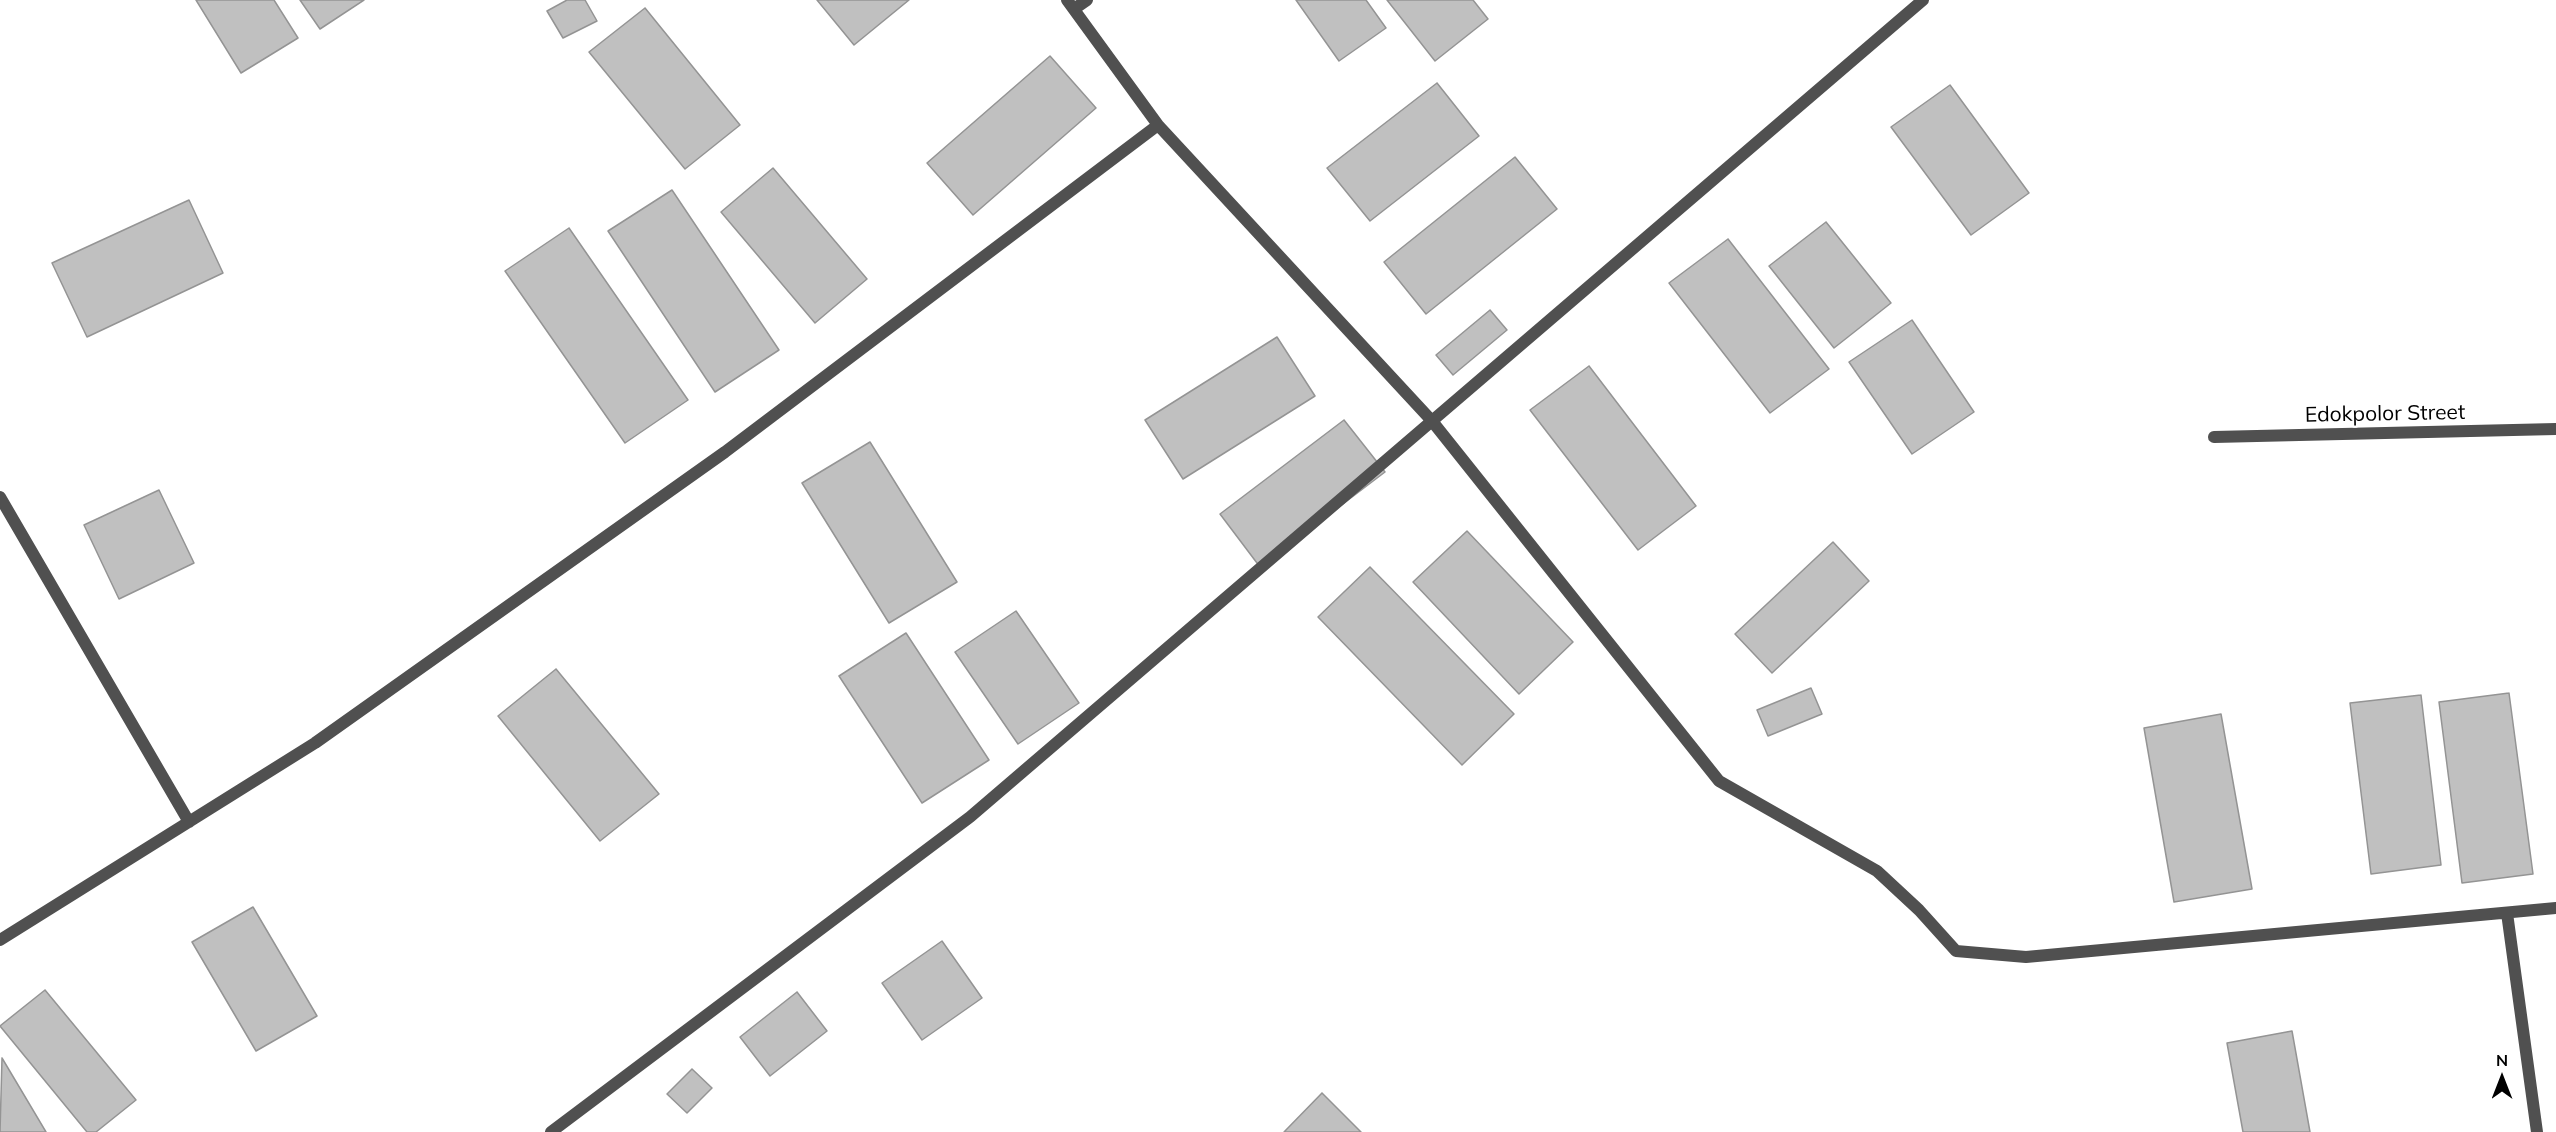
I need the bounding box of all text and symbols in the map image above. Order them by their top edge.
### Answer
street label: Edokpolor Street [2305,400,2465,428]
north arrow [2472,1048,2532,1108]
text: N [2496,1050,2508,1070]

